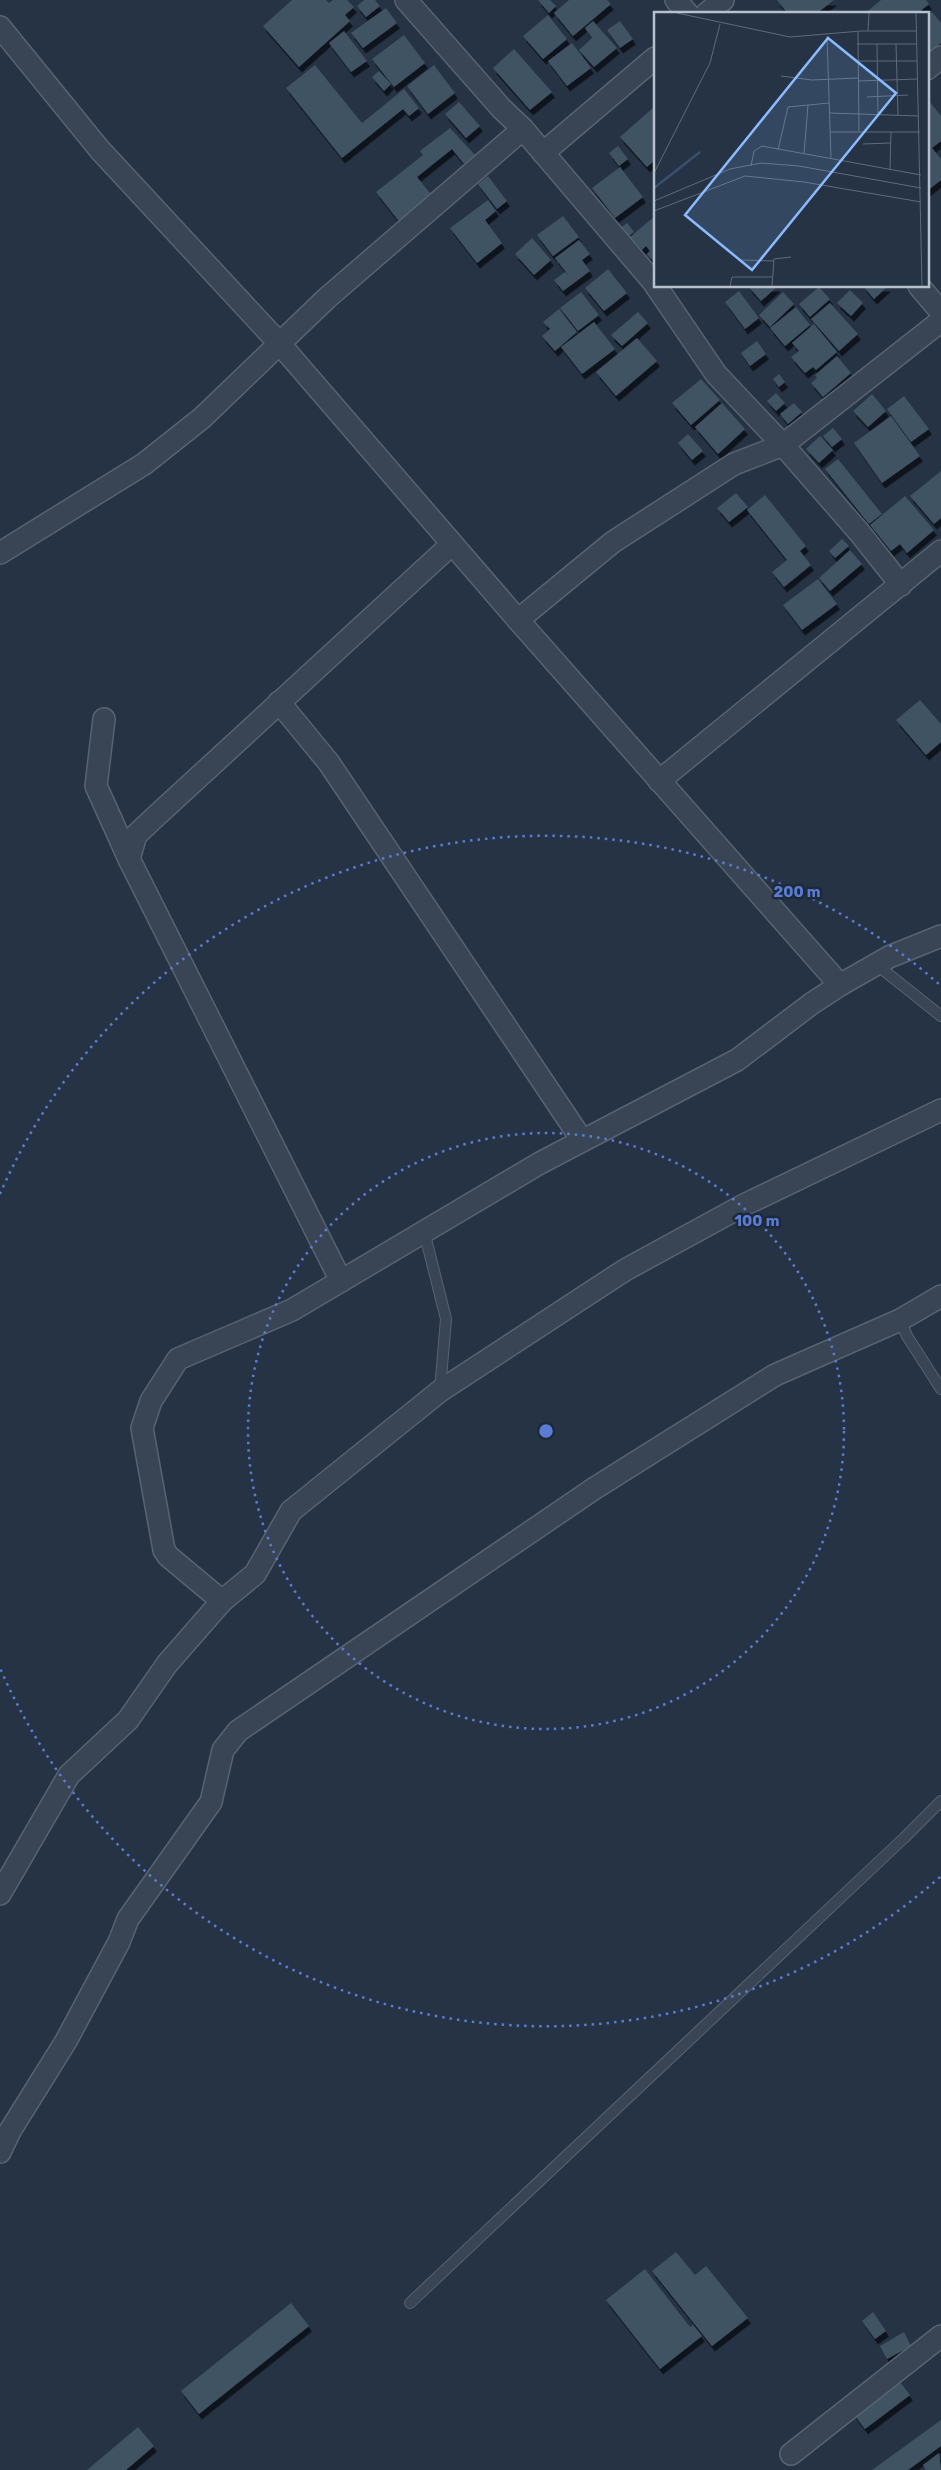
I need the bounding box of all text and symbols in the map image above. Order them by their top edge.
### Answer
inset map [654,12,928,288]
text: 200 m [773,883,821,901]
text: 100 m [735,1212,779,1230]
centre of rings [537,1422,555,1440]

